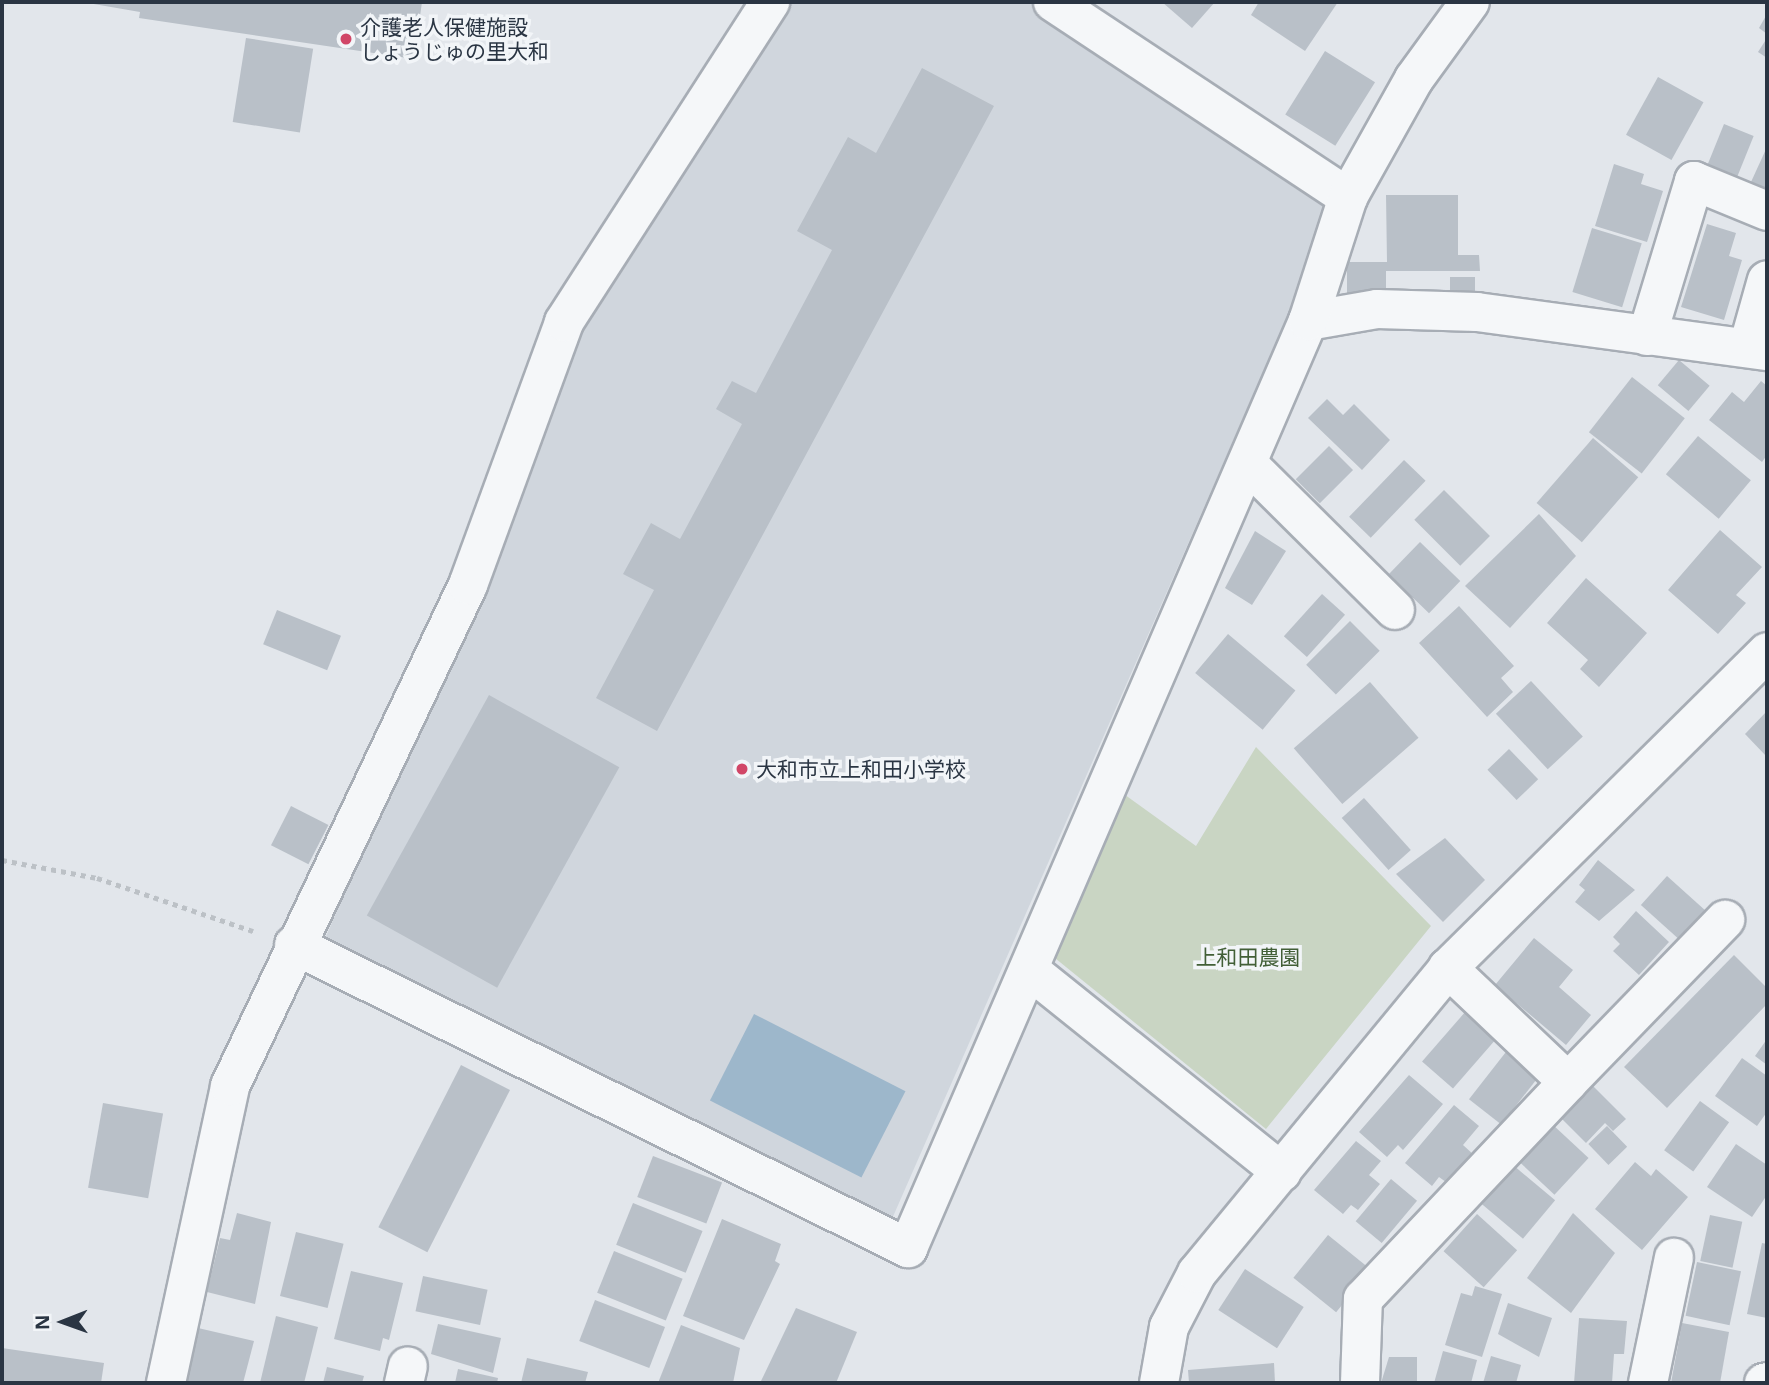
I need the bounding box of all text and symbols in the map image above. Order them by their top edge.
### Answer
place label: 介護老人保健施設 しょうじゅの里大和 [360,14,549,64]
marker: 介護老人保健施設 しょうじゅの里大和 [338,31,354,47]
place label: 大和市立上和田小学校 [756,756,966,782]
marker: 大和市立上和田小学校 [734,761,750,777]
park label: 上和田農園 [1196,944,1300,970]
north arrow [28,1287,98,1357]
text: N [29,1314,55,1330]

